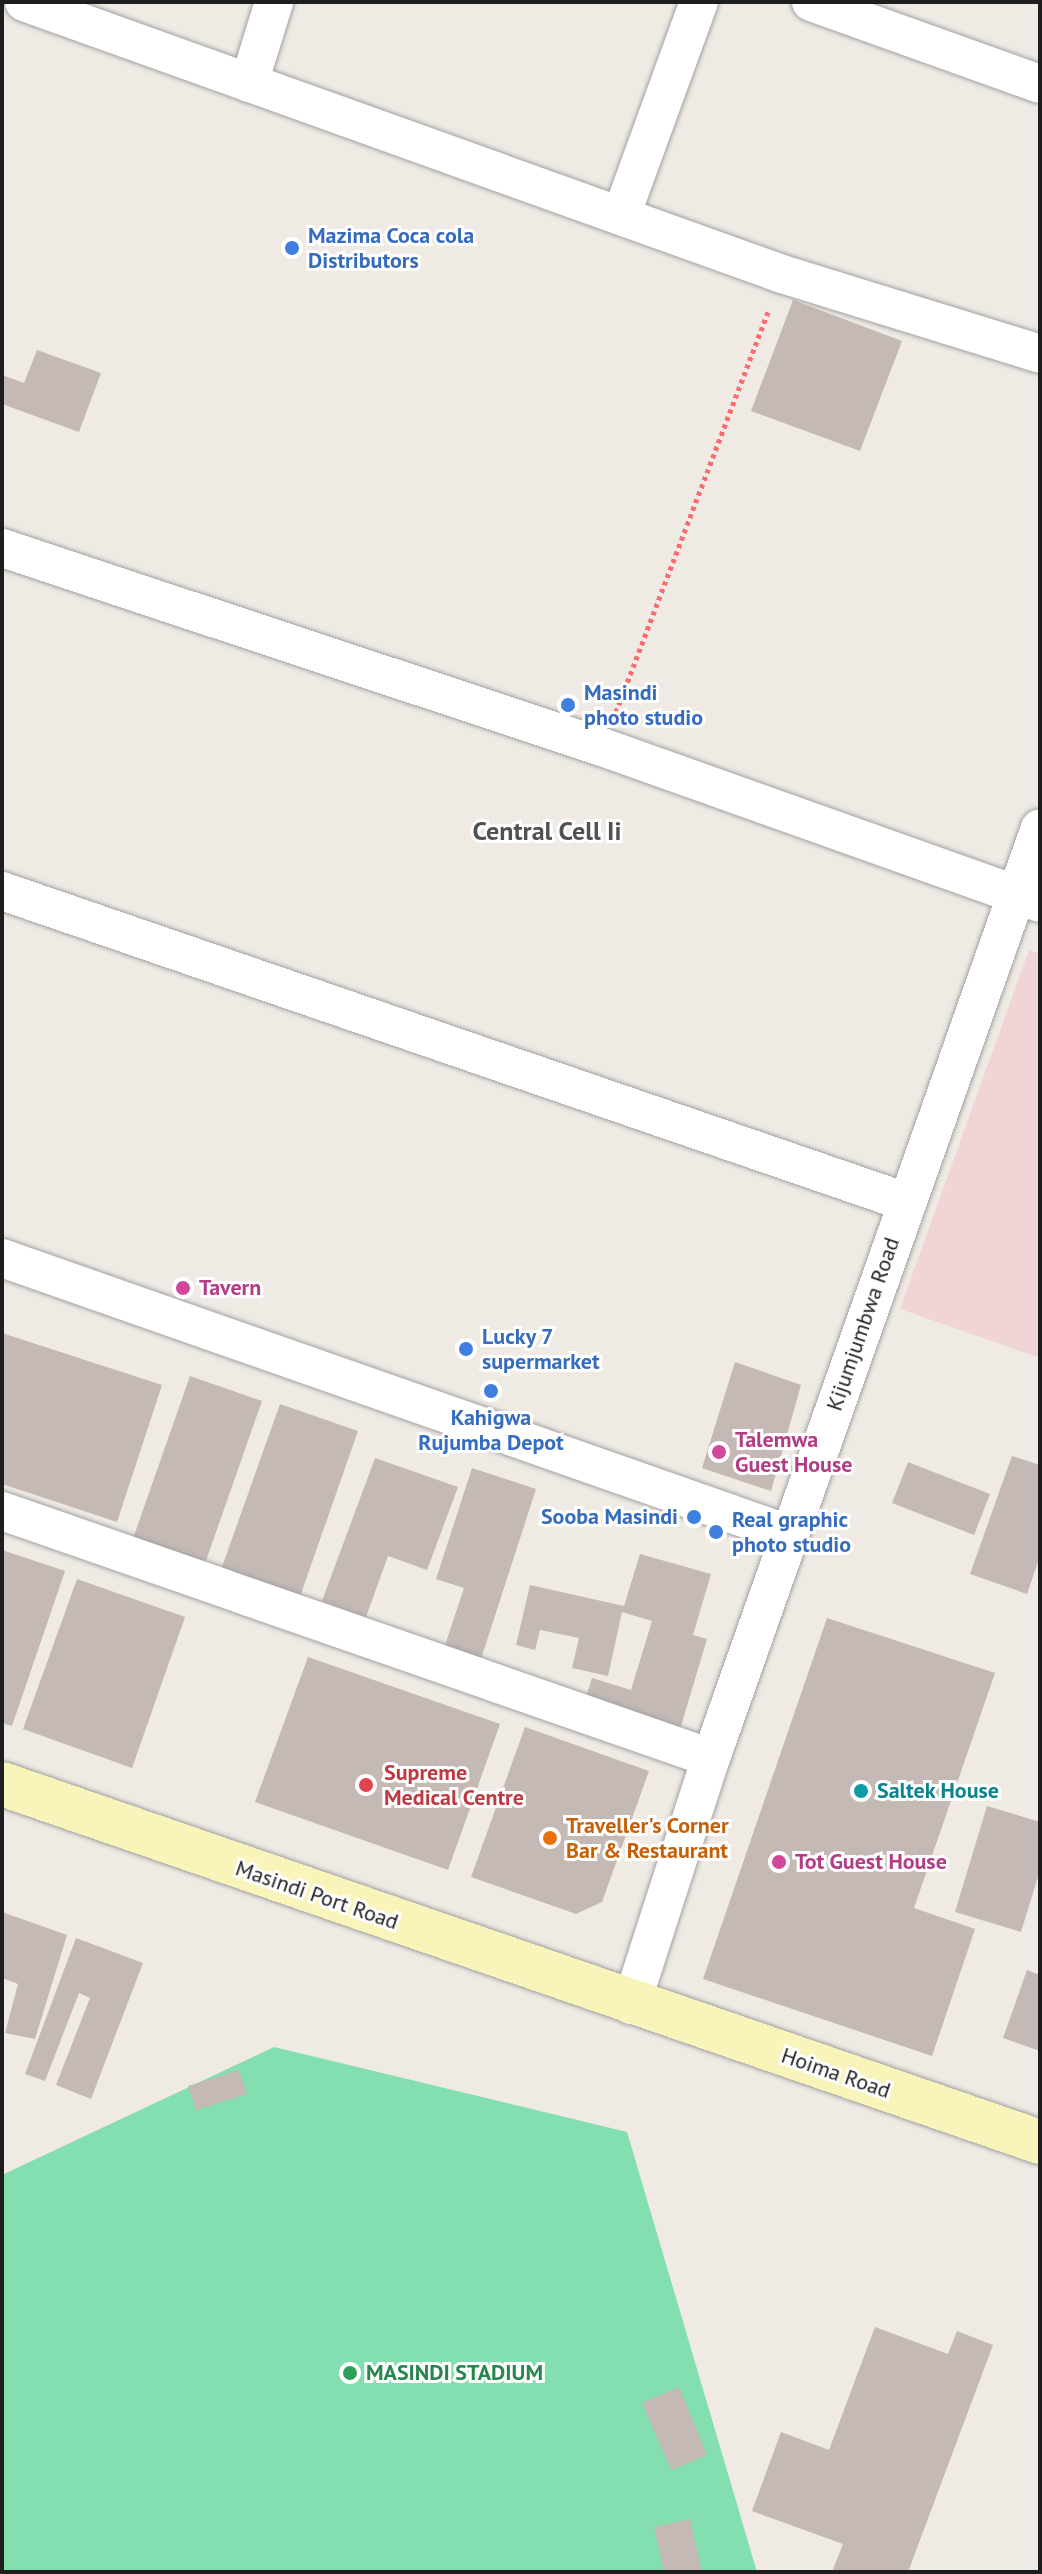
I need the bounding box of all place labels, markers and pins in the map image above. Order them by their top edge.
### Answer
place label: Mazima Coca cola Distributors [308,222,474,274]
marker: Mazima Coca cola Distributors [283,239,301,257]
place label: Masindi photo studio [584,679,703,730]
marker: Masindi photo studio [559,696,577,714]
place label: Tavern [199,1275,261,1301]
marker: Tavern [174,1279,192,1297]
place label: Lucky 7 supermarket [482,1323,600,1374]
marker: Lucky 7 supermarket [457,1340,475,1358]
marker: Kahigwa Rujumba Depot [482,1382,500,1400]
place label: Kahigwa Rujumba Depot [418,1404,564,1456]
place label: Talemwa Guest House [735,1426,852,1478]
marker: Talemwa Guest House [710,1443,728,1461]
place label: Sooba Masindi [541,1504,678,1530]
place label: Real graphic photo studio [732,1506,851,1558]
marker: Sooba Masindi [685,1508,703,1526]
marker: Real graphic photo studio [707,1523,725,1541]
place label: Supreme Medical Centre [384,1759,524,1810]
marker: Supreme Medical Centre [355,1774,377,1796]
place label: Saltek House [877,1778,1000,1804]
marker: Saltek House [852,1782,870,1800]
place label: Traveller's Corner Bar & Restaurant [566,1812,729,1864]
marker: Traveller's Corner Bar & Restaurant [541,1829,559,1847]
place label: Tot Guest House [795,1849,947,1875]
marker: Tot Guest House [770,1853,788,1871]
place label: MASINDI STADIUM [366,2360,543,2386]
marker: MASINDI STADIUM [341,2364,359,2382]

